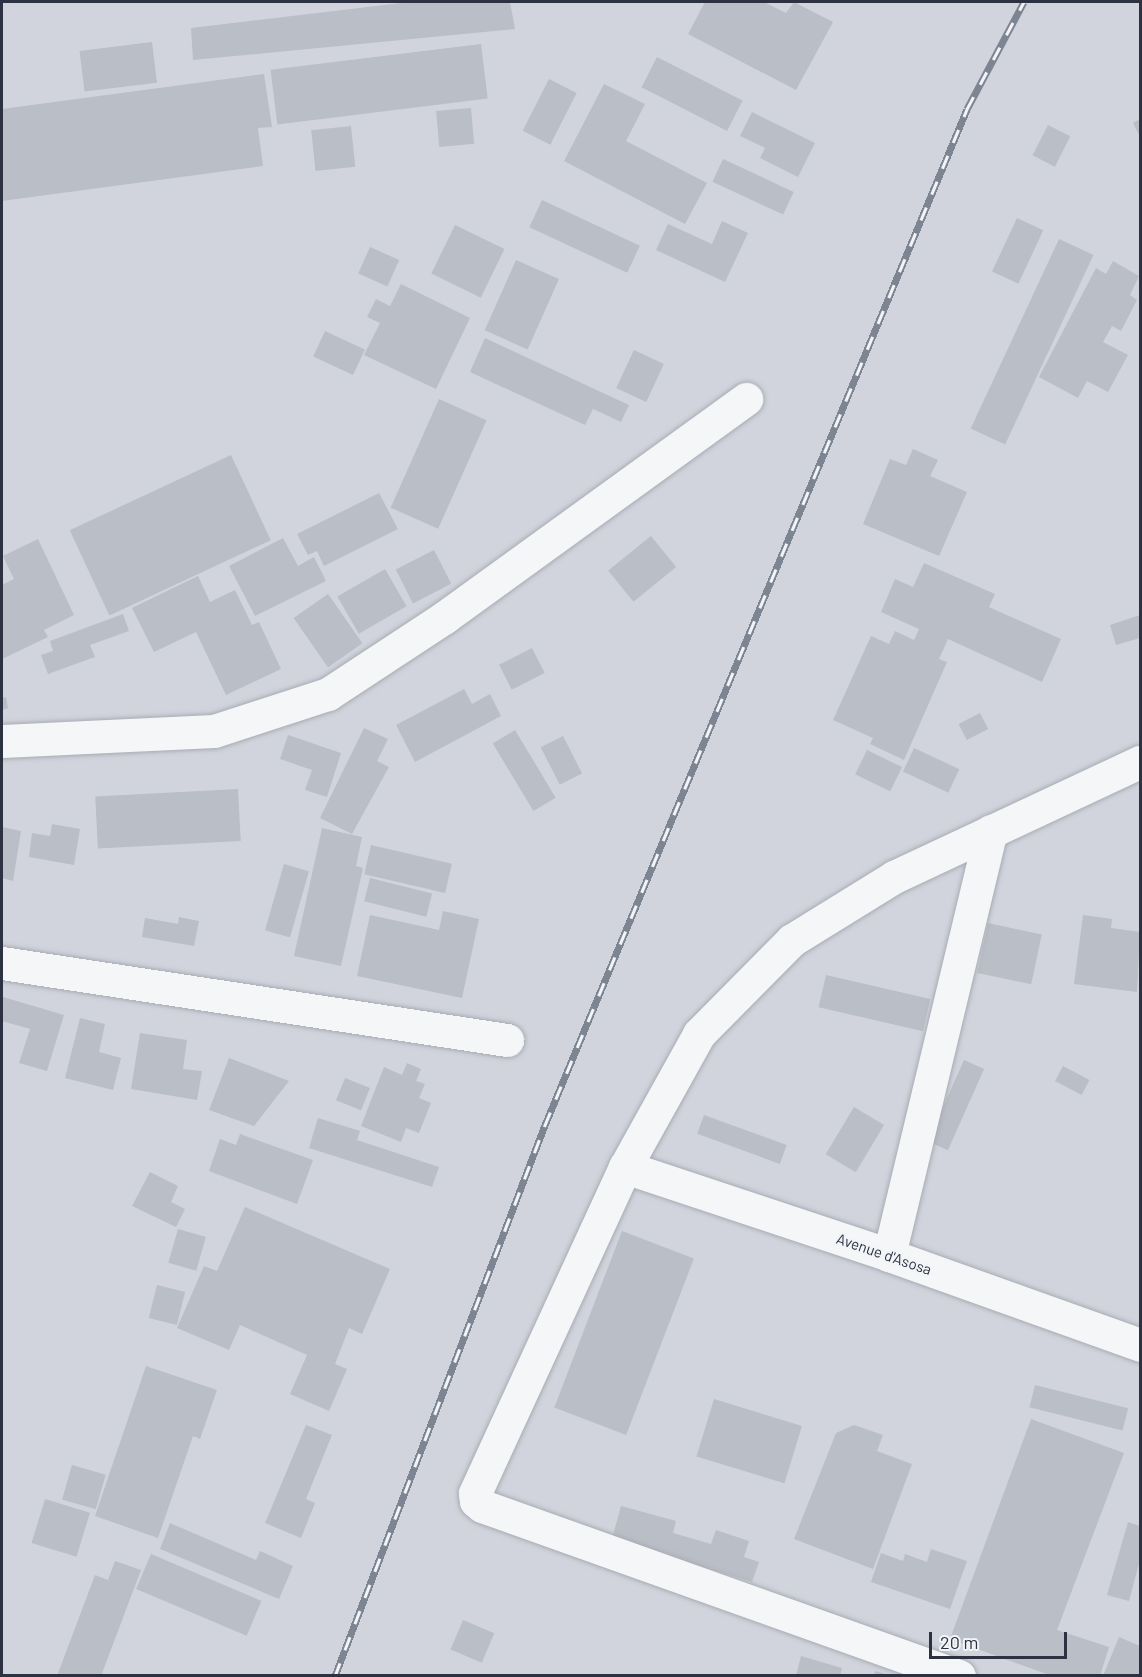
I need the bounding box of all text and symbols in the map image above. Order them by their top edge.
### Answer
street label: Avenue d'Asosa [834,1229,934,1279]
scale bar [932,1620,1070,1658]
text: 20 m [940,1631,978,1653]

